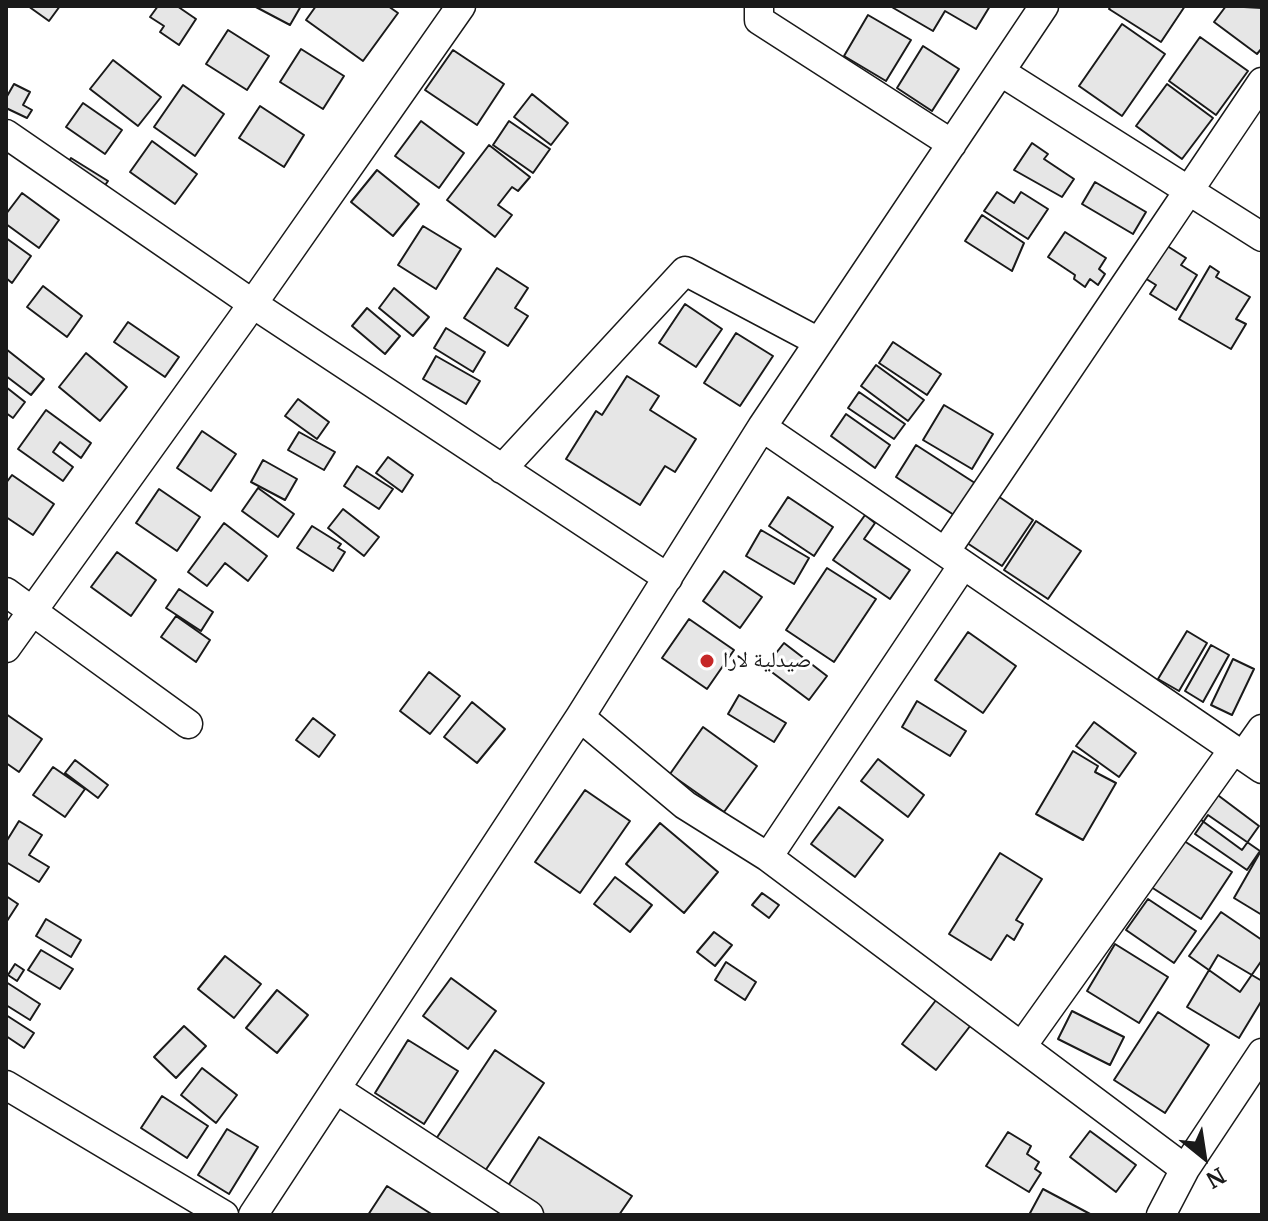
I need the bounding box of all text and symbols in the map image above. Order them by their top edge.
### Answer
place label: صيدلية لارا [723,648,812,674]
marker: صيدلية لارا [698,652,716,670]
north arrow [1164,1117,1244,1197]
text: N [1201,1161,1231,1194]

